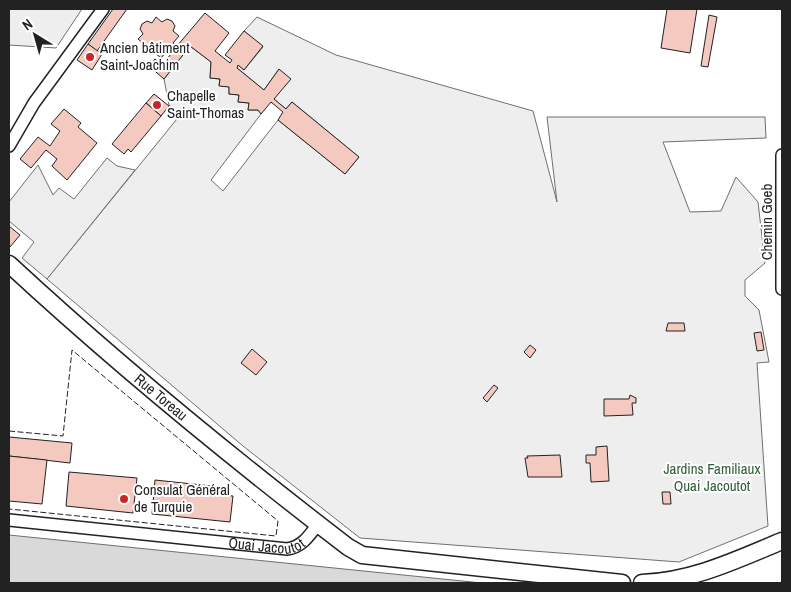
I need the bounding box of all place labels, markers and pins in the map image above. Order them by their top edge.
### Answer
place label: Ancien bâtiment Saint-Joachim [99,37,190,75]
marker: Ancien bâtiment Saint-Joachim [84,51,96,63]
place label: Chapelle Saint-Thomas [167,85,244,123]
marker: Chapelle Saint-Thomas [151,99,163,111]
place label: Consulat Général de Turquie [134,479,230,517]
marker: Consulat Général de Turquie [118,493,130,505]

